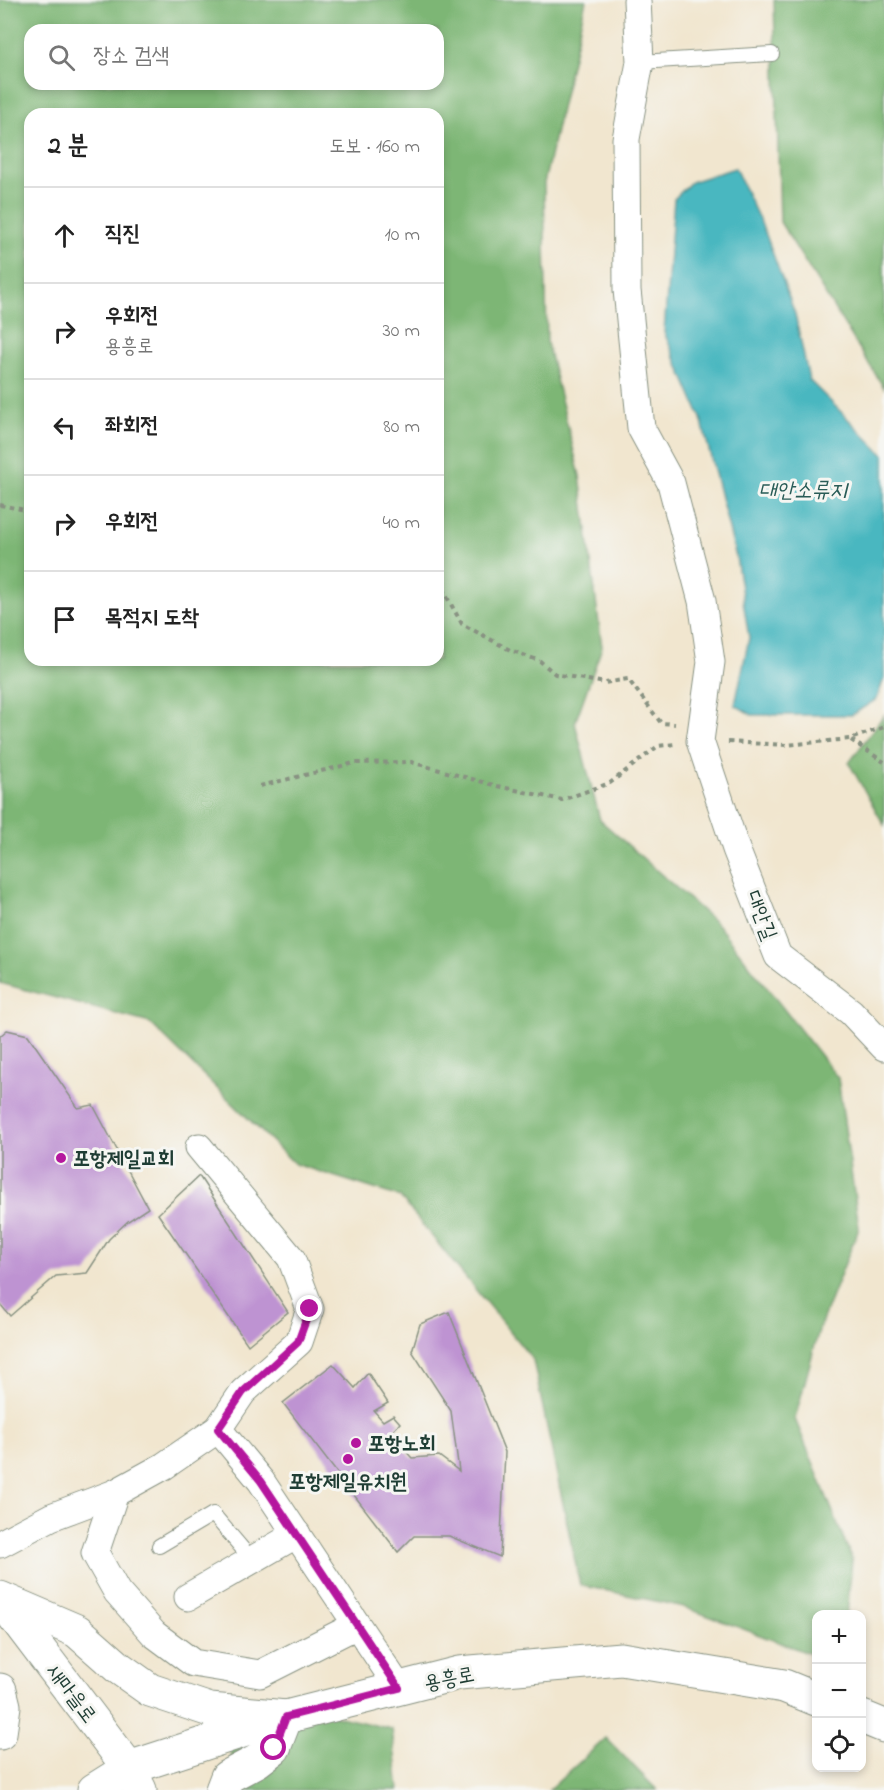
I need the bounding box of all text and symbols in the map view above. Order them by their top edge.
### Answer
search box [24,24,444,90]
icon: search [45,41,78,74]
text: 장소 검색 [93,41,169,73]
text: 2 분 [48,128,88,166]
text: 도보 · 160 m [329,133,420,162]
icon: ahead [48,219,81,252]
text: 직진 [105,219,140,251]
text: 10 m [384,221,420,250]
text: 우회전 [105,301,158,333]
icon: right [48,315,81,348]
text: 30 m [383,317,420,346]
text: 용흥로 [105,333,153,362]
icon: left [48,411,81,444]
text: 좌회전 [105,411,158,443]
text: 80 m [383,413,420,442]
water label: 대안소류지 [759,476,850,508]
icon: right [48,507,81,540]
text: 우회전 [105,507,158,539]
text: 40 m [383,509,420,538]
icon: arrive [48,603,81,636]
text: 목적지 도착 [105,603,199,635]
street label: 대안길 [737,887,783,945]
place label: 포항제일교회 [73,1145,174,1175]
marker: 포항제일교회 [54,1151,68,1165]
route end [296,1295,322,1321]
place label: 포항노회 [368,1430,436,1460]
marker: 포항노회 [349,1436,363,1450]
marker: 포항제일유치원 [341,1452,355,1466]
place label: 포항제일유치원 [289,1468,407,1498]
map controls [812,1610,866,1772]
button: + [812,1610,866,1664]
street label: 새마을로 [38,1658,103,1730]
street label: 용흥로 [422,1660,477,1700]
button: − [812,1664,866,1718]
button: locate [812,1718,866,1772]
route start [260,1734,286,1760]

